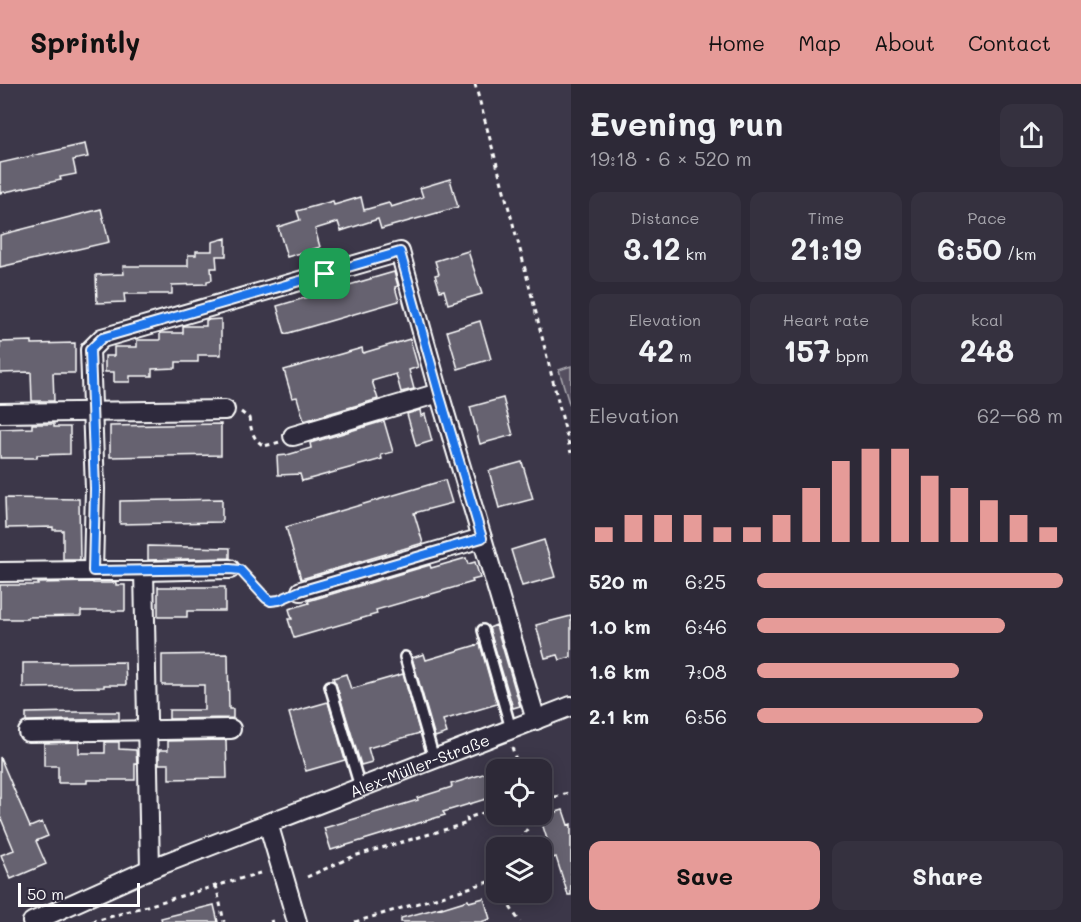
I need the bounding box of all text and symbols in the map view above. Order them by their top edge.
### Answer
text: Sprintly [30,24,140,60]
text: Home [708,29,765,56]
text: Map [798,29,841,56]
text: About [874,29,935,56]
text: Contact [968,29,1051,56]
text: Evening run [589,101,783,144]
button: share [1000,104,1063,167]
text: 19:18 · 6 × 520 m [589,145,752,171]
text: Distance [631,207,699,228]
text: Time [808,207,844,228]
text: Pace [967,207,1007,228]
text: 3.12 [623,228,680,268]
text: 21:19 [791,228,861,268]
text: 6:50 [937,228,1002,268]
text: km [680,243,707,264]
text: /km [1002,243,1037,264]
pin [299,248,350,299]
icon: arrive [308,257,341,290]
text: Elevation [629,309,701,330]
text: Heart rate [783,309,869,330]
text: kcal [971,309,1003,330]
text: 42 [638,330,674,370]
text: 157 [783,330,831,370]
text: 248 [960,330,1014,370]
text: m [674,345,692,366]
text: bpm [831,345,869,366]
text: Elevation [589,402,679,428]
text: 62–68 m [977,402,1063,428]
text: 520 m [589,568,648,594]
text: 6:25 [685,568,726,594]
text: 1.0 km [589,613,651,639]
text: 6:46 [685,613,727,639]
text: 1.6 km [589,658,650,684]
text: 7:08 [685,658,727,684]
text: 2.1 km [589,703,649,729]
text: 6:56 [685,703,727,729]
street label: Alex-Müller-Straße [346,728,492,801]
map controls [486,759,552,903]
button: locate [486,759,552,825]
button: layers [486,837,552,903]
button: Save [589,841,820,910]
button: Share [832,841,1063,910]
scale bar [18,880,140,908]
text: 50 m [27,883,64,904]

